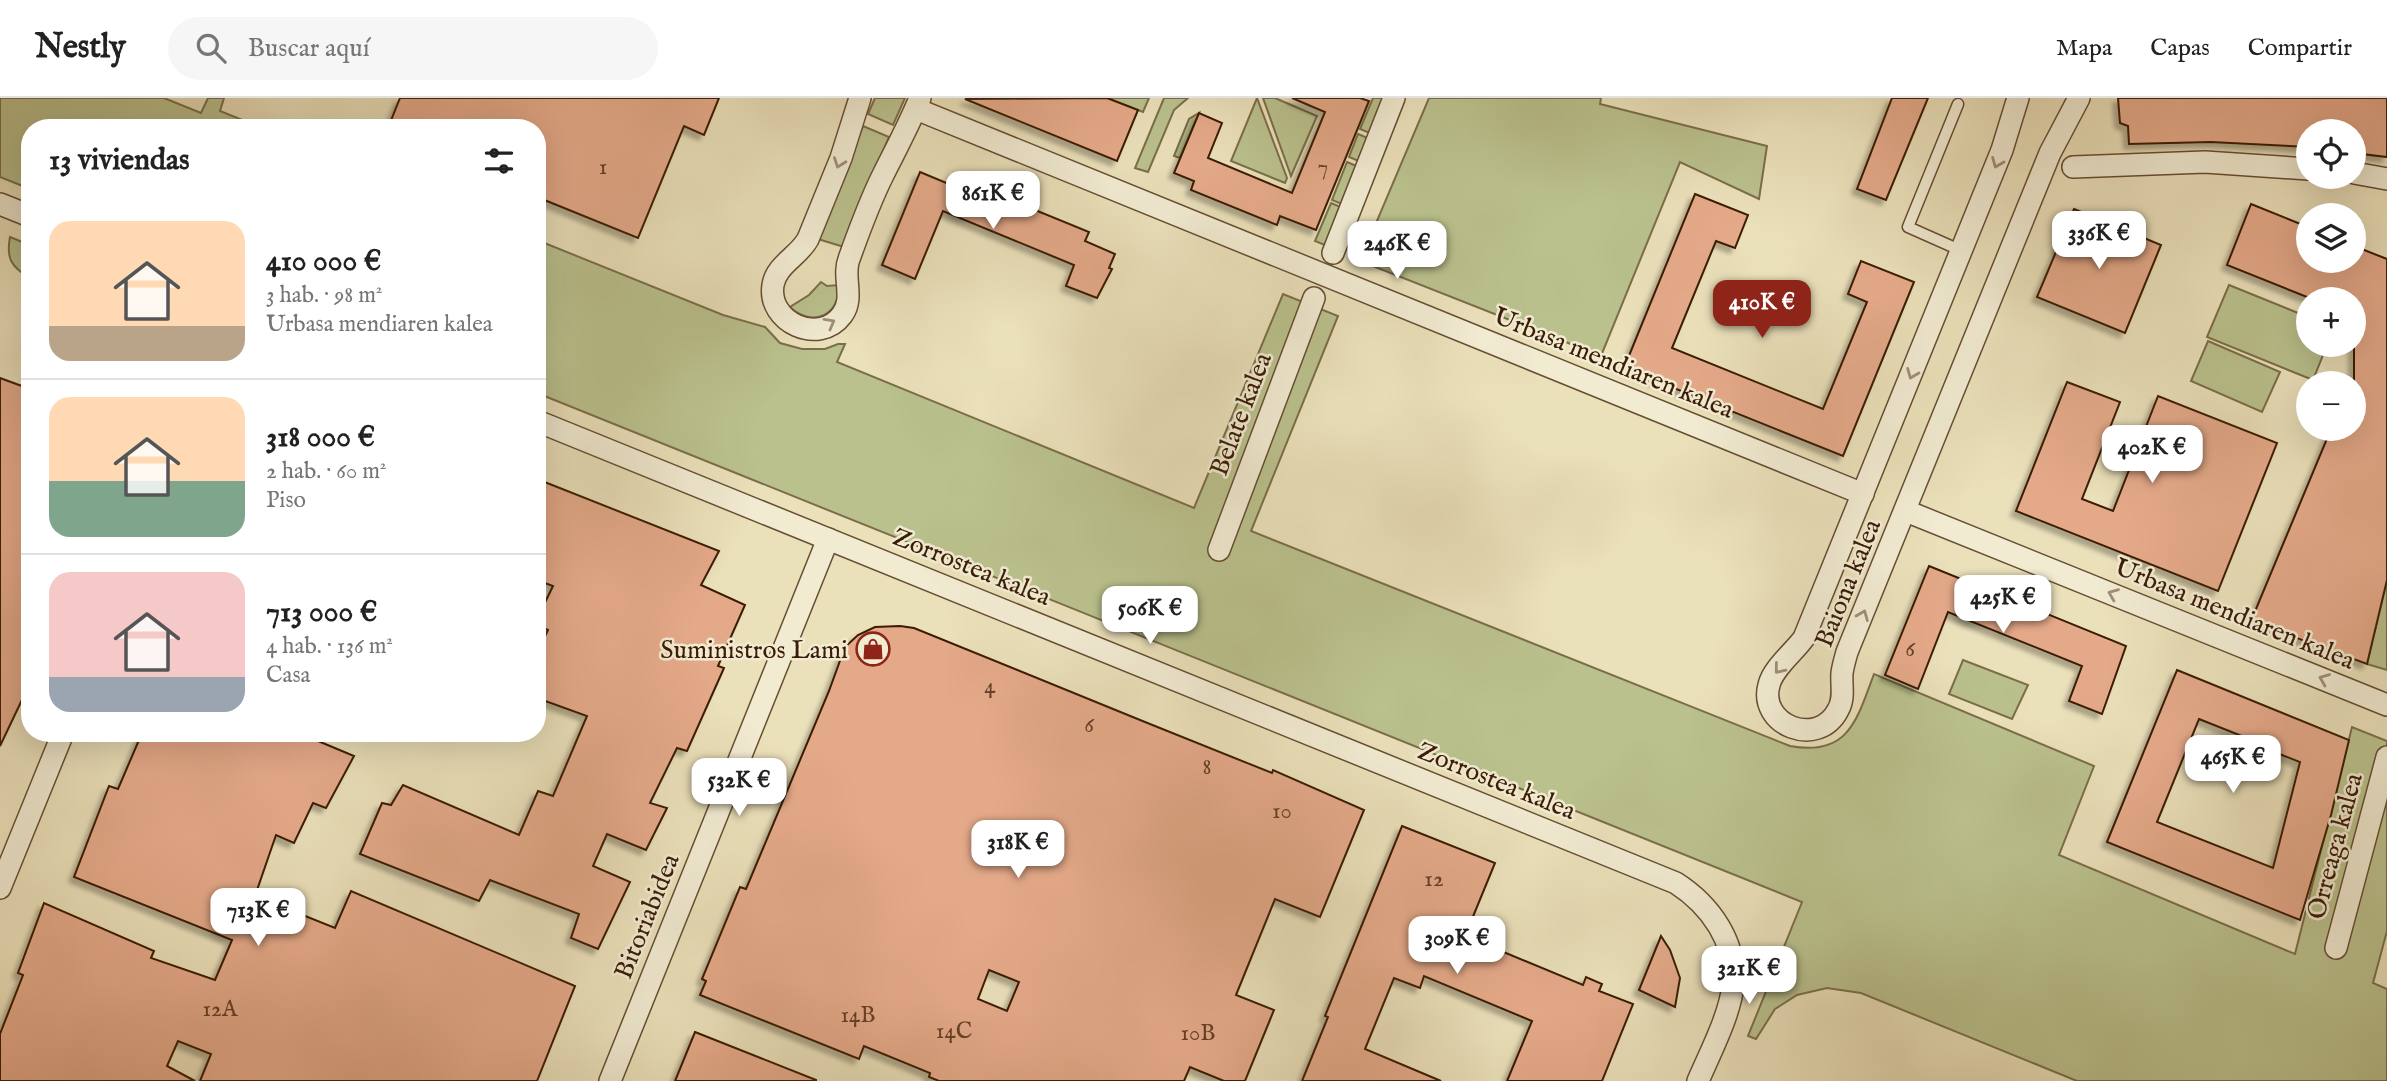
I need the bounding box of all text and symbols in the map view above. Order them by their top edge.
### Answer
search box [168,17,658,80]
text: Nestly [35,27,126,69]
icon: search [192,29,230,67]
text: Buscar aquí [248,32,370,65]
text: Mapa [2056,33,2112,64]
text: Capas [2150,33,2210,64]
text: Compartir [2248,33,2352,64]
map controls [2296,119,2366,441]
button: locate [2296,119,2366,189]
text: 13 viviendas [49,142,190,180]
icon: filters [480,142,518,180]
house number: 1 [599,153,607,182]
house number: 7 [1318,153,1328,182]
one-way arrow [833,156,847,168]
one-way arrow [1992,156,2006,168]
pin: 861K € [936,172,1050,231]
text: 861K € [962,179,1024,208]
button: layers [2296,203,2366,273]
pin: 336K € [2042,212,2156,271]
text: 336K € [2068,219,2130,248]
pin: 246K € [1340,222,1454,281]
text: 246K € [1364,229,1430,258]
text: 410 000 € [266,243,381,281]
icon: home [105,249,189,333]
pin: 410K € [1705,280,1819,340]
text: 3 hab. · 98 m² [266,281,382,310]
button: + [2296,287,2366,357]
text: 410K € [1729,288,1795,317]
street label: Urbasa mendiaren kalea [1488,300,1739,427]
text: Urbasa mendiaren kalea [266,310,493,339]
one-way arrow [823,318,835,331]
street label: Belate kalea [1203,348,1280,481]
one-way arrow [1906,366,1920,379]
button: − [2296,371,2366,441]
text: 318 000 € [266,419,375,457]
icon: home [105,425,189,509]
pin: 402K € [2095,426,2209,485]
text: 402K € [2118,433,2186,462]
text: 2 hab. · 60 m² [266,457,387,486]
text: Piso [266,486,306,515]
street label: Baiona kalea [1808,514,1889,652]
street label: Zorrostea kalea [888,521,1056,614]
street label: Urbasa mendiaren kalea [2109,551,2360,678]
pin: 425K € [1946,575,2060,635]
text: 425K € [1970,583,2036,612]
pin: 506K € [1093,587,1207,646]
one-way arrow [2107,589,2119,603]
text: 713 000 € [266,594,377,632]
text: 506K € [1118,594,1182,623]
icon: home [105,600,189,684]
one-way arrow [1854,609,1868,621]
shop icon: Suministros Lami [854,630,892,668]
text: 4 hab. · 136 m² [266,632,393,661]
place label: Suministros Lami [660,634,848,667]
house number: 6 [1905,635,1916,664]
text: Casa [266,661,310,690]
one-way arrow [1775,661,1788,674]
house number: 4 [984,672,996,701]
one-way arrow [2318,674,2330,688]
house number: 6 [1084,711,1095,740]
street label: Zorrostea kalea [1413,735,1581,828]
pin: 465K € [2176,736,2290,795]
text: 465K € [2201,743,2265,772]
house number: 8 [1202,753,1212,782]
pin: 532K € [682,758,796,818]
text: 532K € [708,766,770,795]
street label: Orreaga kalea [2300,769,2371,923]
house number: 10 [1272,797,1292,826]
pin: 318K € [961,820,1075,880]
text: 318K € [987,828,1049,857]
street label: Bitoriabidea [607,848,688,984]
house number: 12 [1424,865,1444,894]
pin: 713K € [201,888,315,948]
text: 713K € [226,896,290,925]
pin: 309K € [1400,916,1514,976]
text: 309K € [1424,924,1490,953]
pin: 321K € [1692,946,1806,1006]
text: 321K € [1717,954,1781,983]
house number: 12A [203,995,239,1024]
house number: 14B [840,1001,876,1030]
house number: 14C [936,1017,972,1046]
house number: 10B [1181,1019,1215,1048]

